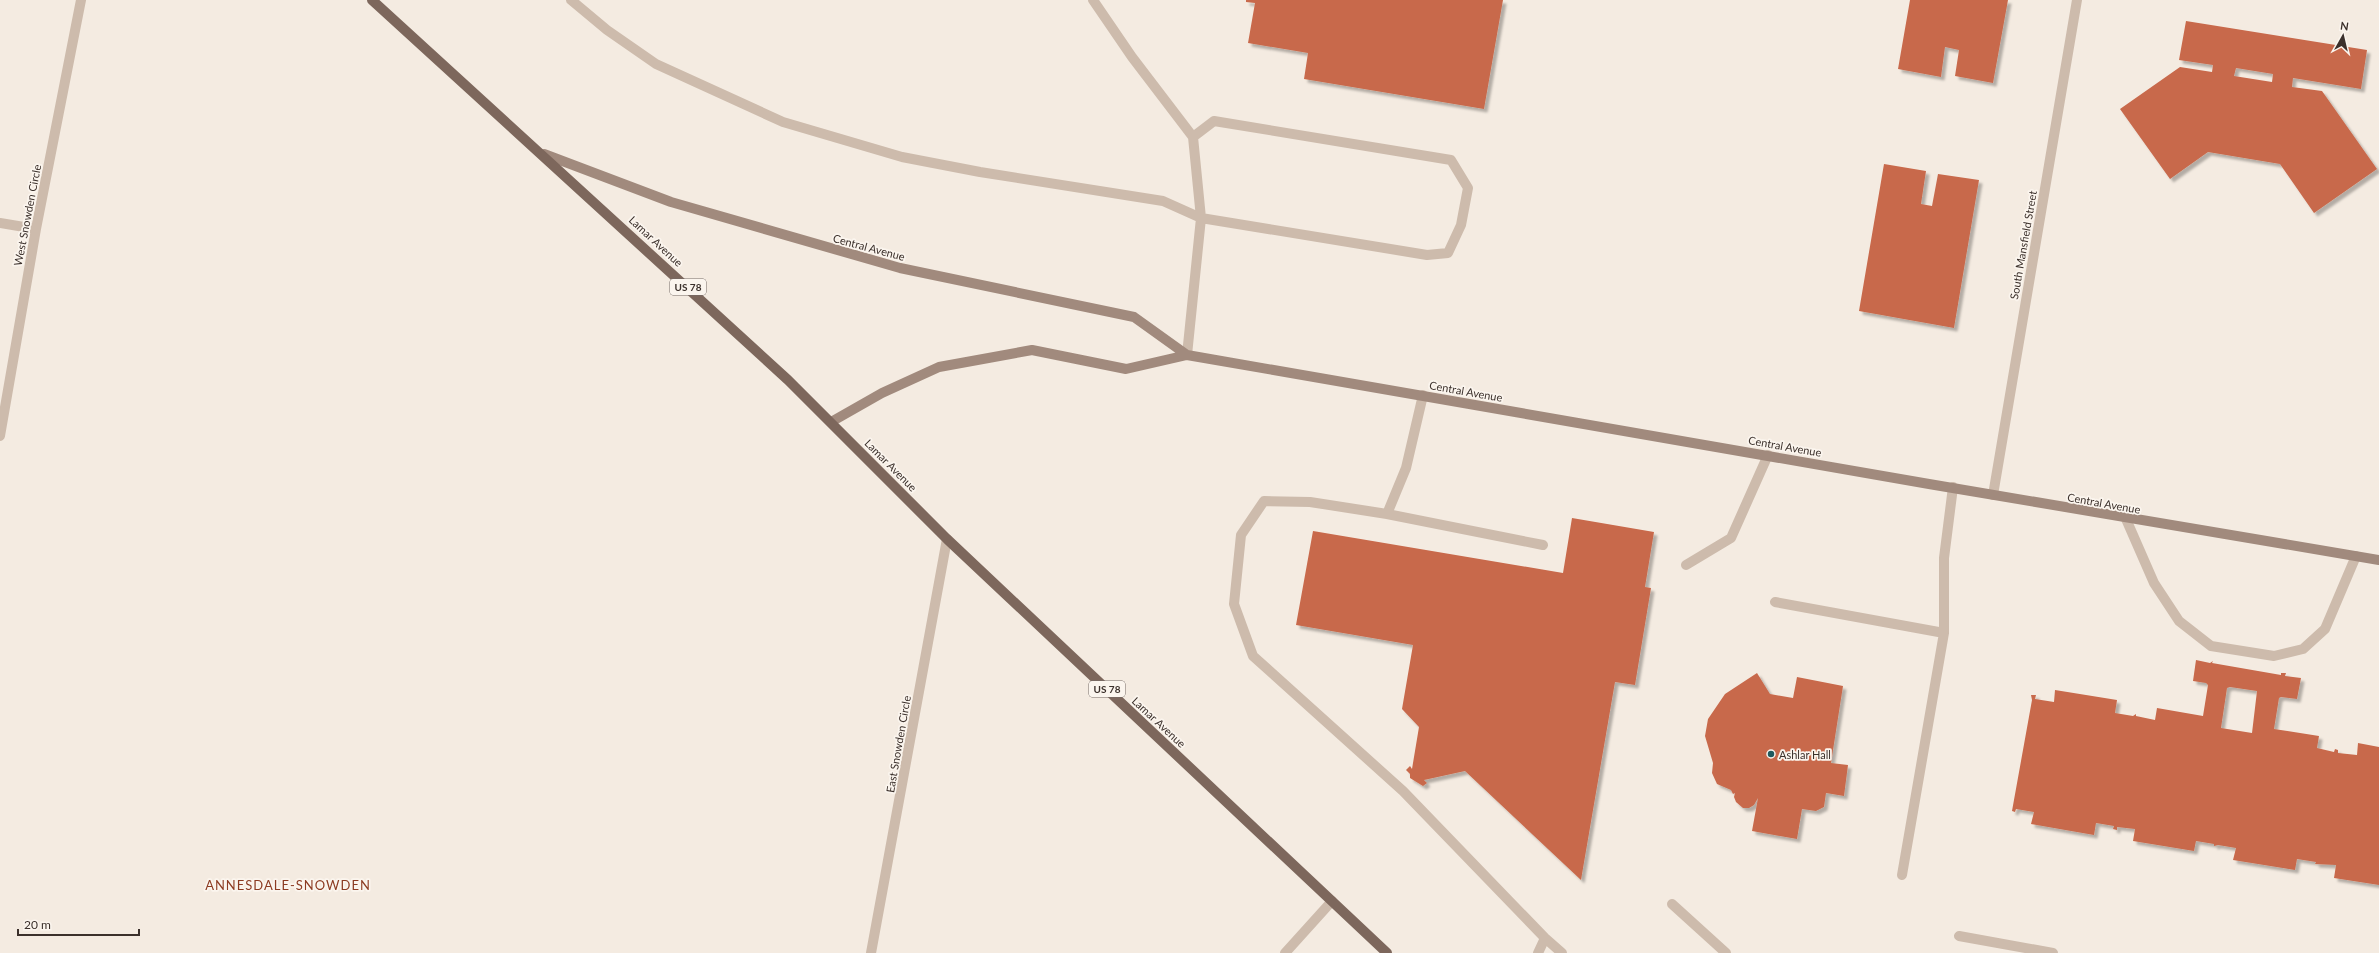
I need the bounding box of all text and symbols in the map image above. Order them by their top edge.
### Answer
north arrow [2323,16,2363,56]
text: N [2339,19,2350,33]
street label: West Snowden Circle [11,163,43,267]
street label: South Mansfield Street [2007,190,2039,300]
street label: Lamar Avenue [627,213,686,269]
street label: Central Avenue [832,231,907,263]
road number: US 78 [670,279,706,295]
street label: Central Avenue [1428,378,1504,404]
street label: Central Avenue [1747,433,1823,459]
street label: Lamar Avenue [862,436,920,494]
street label: Central Avenue [2066,490,2142,516]
road number: US 78 [1089,681,1125,697]
street label: East Snowden Circle [883,694,913,794]
street label: Lamar Avenue [1130,694,1189,750]
place label: Ashlar Hall [1779,748,1831,761]
marker: Ashlar Hall [1766,749,1776,759]
district label: ANNESDALE-SNOWDEN [205,877,371,893]
scale bar [18,911,139,937]
text: 20 m [24,917,51,932]

